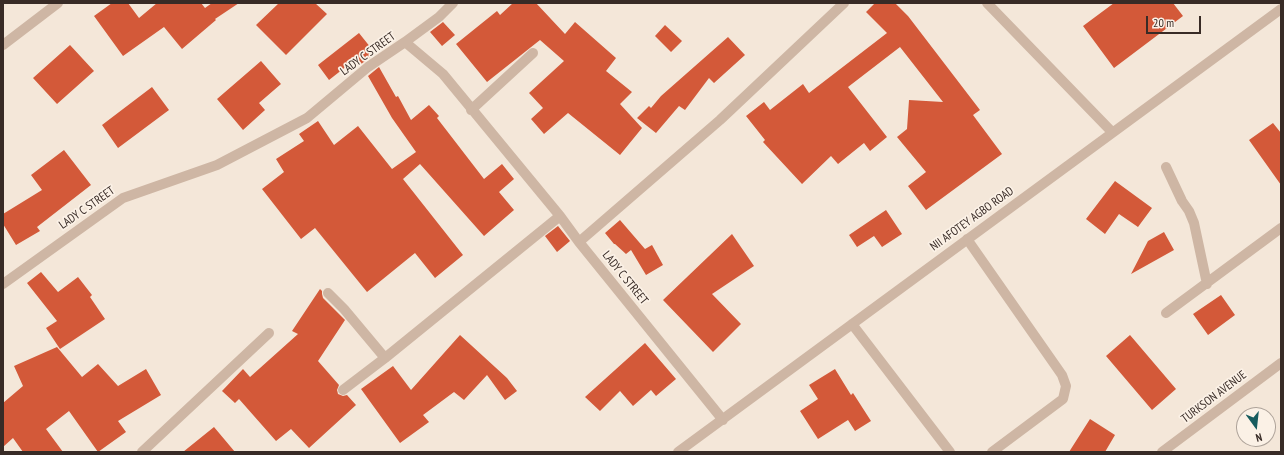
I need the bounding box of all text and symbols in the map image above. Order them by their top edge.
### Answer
scale bar [1148,8,1203,34]
text: 20 m [1153,15,1174,30]
street label: LADY C STREET [338,29,398,79]
street label: LADY C STREET [56,184,118,232]
street label: NII AFOTEY AGBO ROAD [927,184,1017,254]
street label: LADY C STREET [599,248,651,308]
street label: TURKSON AVENUE [1179,368,1249,426]
north arrow [1236,407,1276,447]
text: N [1254,430,1264,445]

